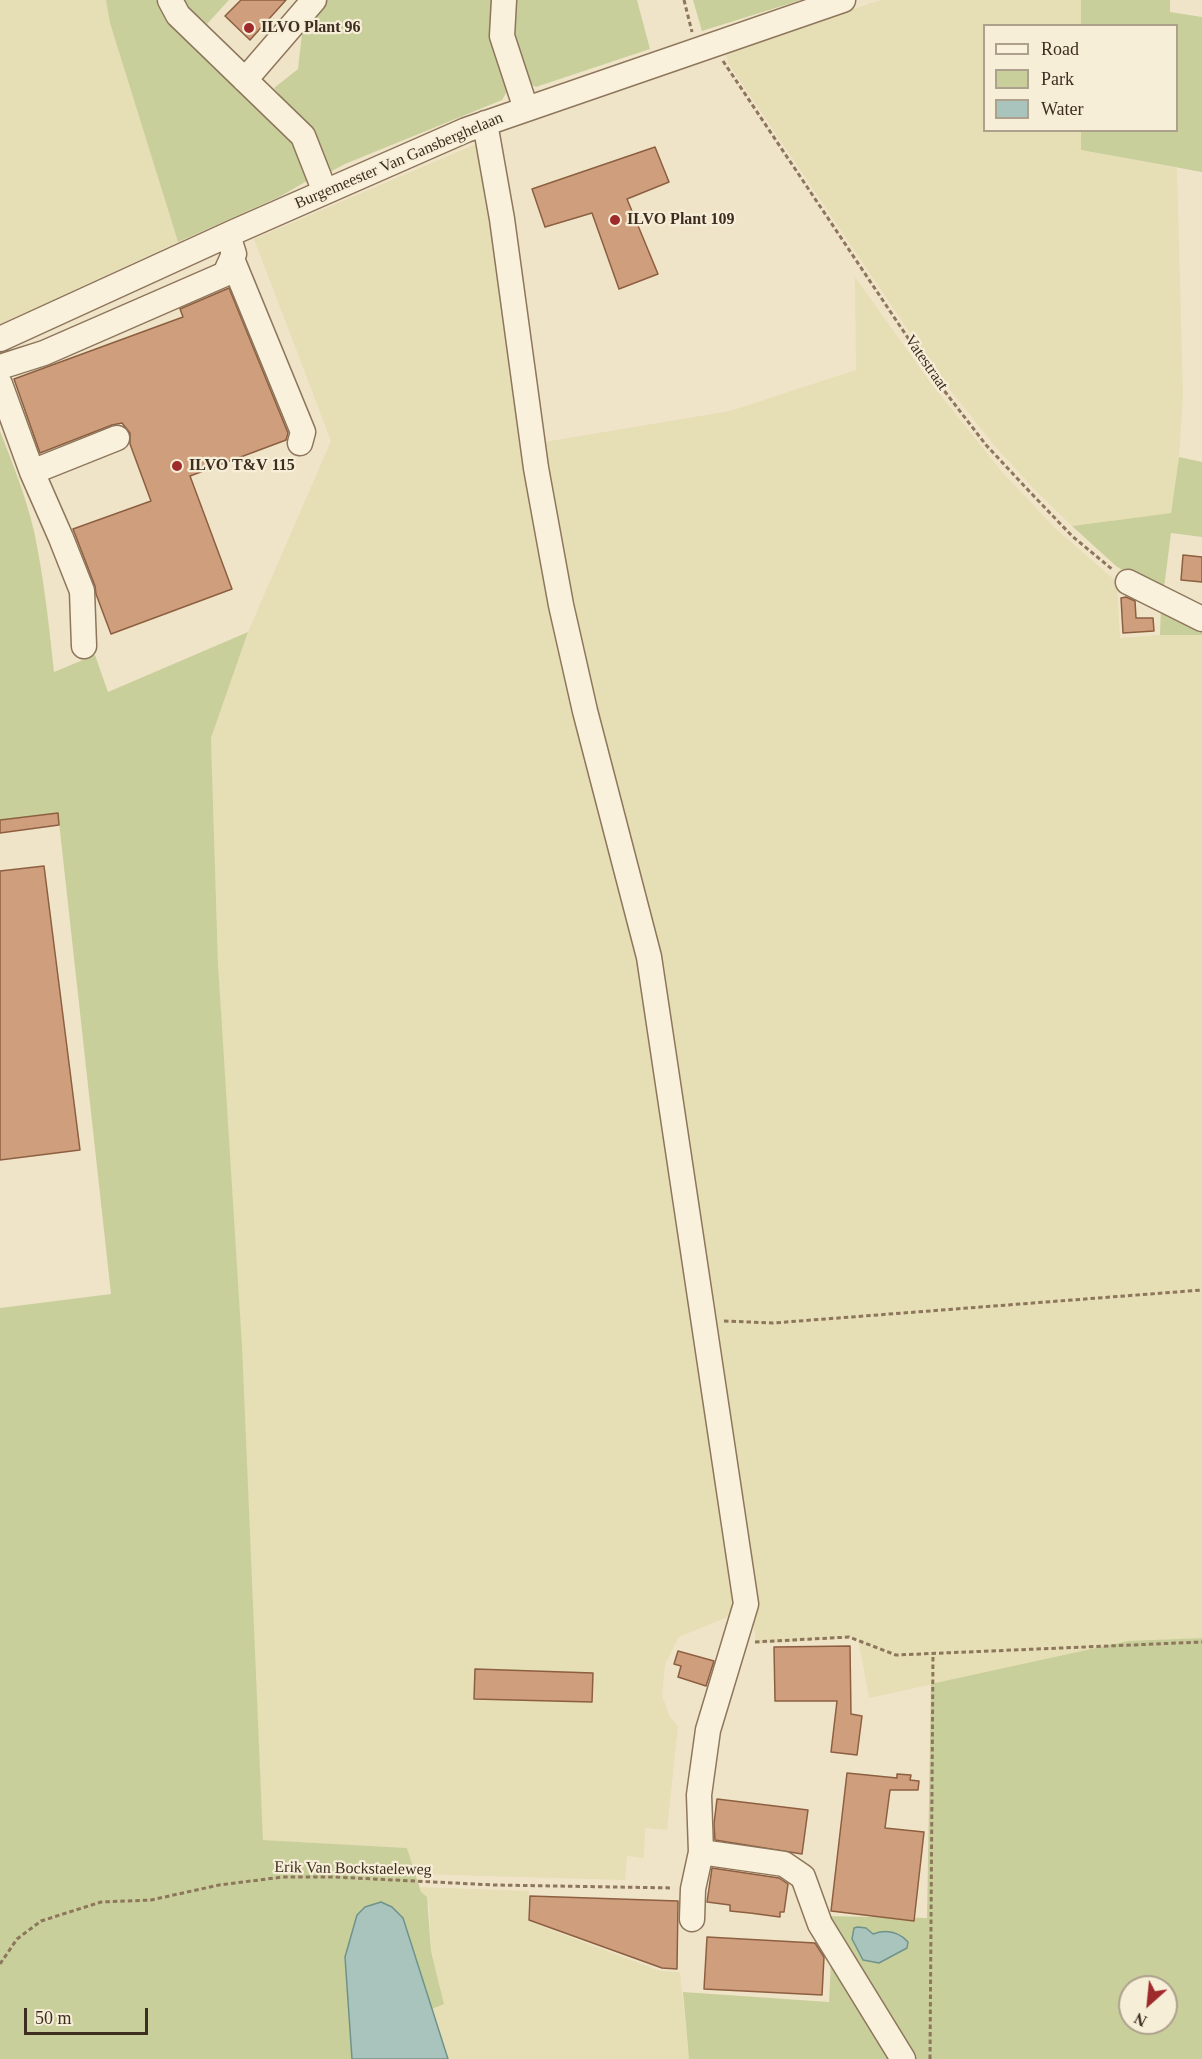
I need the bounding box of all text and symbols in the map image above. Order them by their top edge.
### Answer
place label: ILVO Plant 96 [261,18,361,38]
marker: ILVO Plant 96 [242,21,256,35]
legend [983,24,1178,132]
text: Road [1041,39,1079,59]
text: Park [1041,69,1074,89]
text: Water [1041,99,1084,119]
street label: Burgemeester Van Gansberghelaan [292,108,506,214]
place label: ILVO Plant 109 [627,210,735,230]
marker: ILVO Plant 109 [608,213,622,227]
street label: Vatestraat [900,332,952,394]
place label: ILVO T&V 115 [189,456,295,476]
marker: ILVO T&V 115 [170,459,184,473]
street label: Erik Van Bockstaeleweg [274,1858,432,1880]
north arrow [1118,1975,1178,2035]
scale bar [27,1996,152,2034]
text: 50 m [35,2008,72,2028]
text: N [1131,2010,1150,2030]

